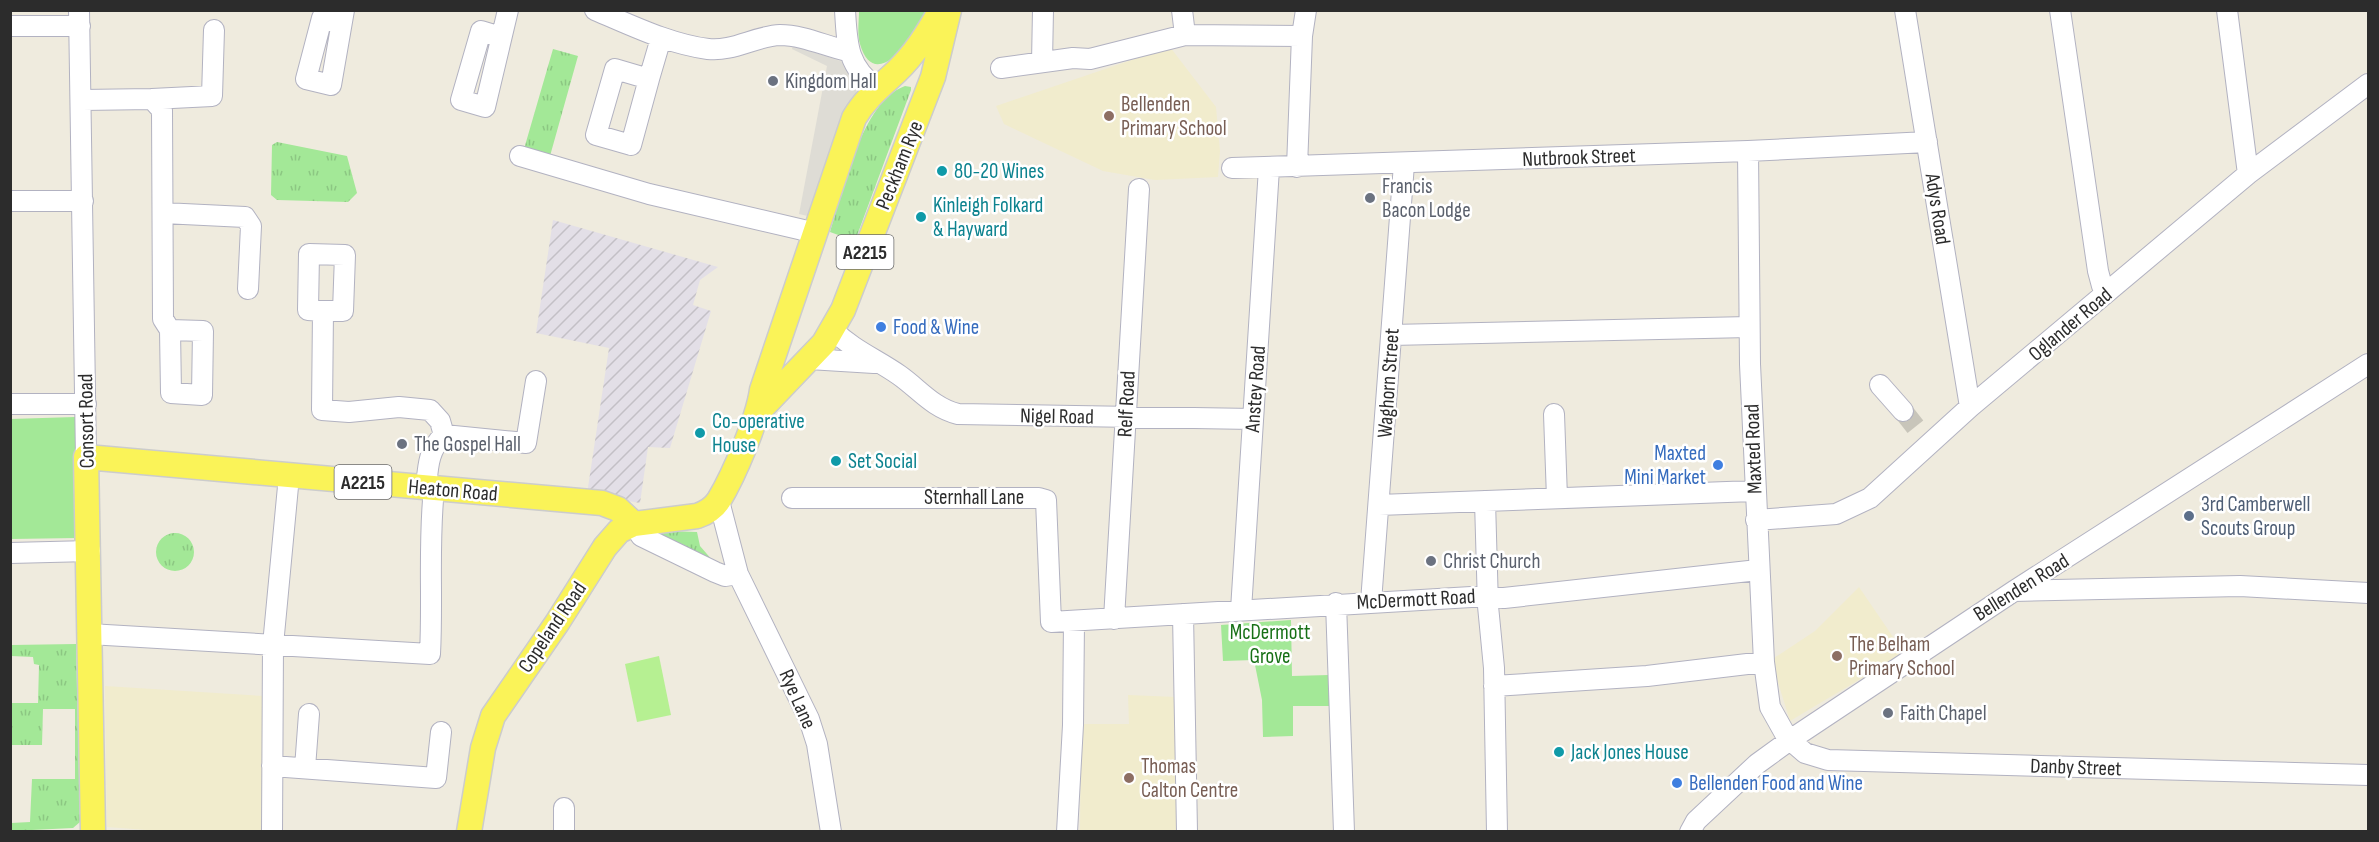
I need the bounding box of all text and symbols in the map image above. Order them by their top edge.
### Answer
place label: Kingdom Hall [785,69,877,94]
marker: Kingdom Hall [766,74,780,88]
place label: Bellenden Primary School [1121,92,1227,141]
marker: Bellenden Primary School [1102,109,1116,123]
street label: Peckham Rye [870,117,929,213]
street label: Nutbrook Street [1522,143,1636,172]
place label: 80-20 Wines [954,159,1044,184]
marker: 80-20 Wines [935,164,949,178]
street label: Adys Road [1919,171,1955,246]
place label: Francis Bacon Lodge [1382,174,1471,223]
marker: Francis Bacon Lodge [1363,191,1377,205]
place label: Kinleigh Folkard & Hayward [933,193,1043,242]
marker: Kinleigh Folkard & Hayward [914,210,928,224]
road number: A2215 [836,235,894,269]
street label: Oglander Road [2023,282,2117,367]
place label: Food & Wine [893,315,979,340]
marker: Food & Wine [874,320,888,334]
street label: Waghorn Street [1372,327,1405,439]
street label: Anstey Road [1240,345,1271,434]
street label: Relf Road [1112,370,1141,438]
street label: Consort Road [73,373,100,469]
street label: Nigel Road [1020,403,1094,430]
street label: Maxted Road [1739,404,1768,494]
place label: Co-operative House [712,409,805,458]
marker: Co-operative House [693,426,707,440]
place label: The Gospel Hall [414,432,521,457]
marker: The Gospel Hall [395,437,409,451]
place label: Maxted Mini Market [1624,441,1706,490]
place label: Set Social [848,449,917,474]
marker: Set Social [829,454,843,468]
marker: Maxted Mini Market [1711,458,1725,472]
road number: A2215 [334,465,392,499]
street label: Heaton Road [407,474,499,507]
street label: Sternhall Lane [924,485,1024,510]
place label: 3rd Camberwell Scouts Group [2201,492,2310,541]
marker: 3rd Camberwell Scouts Group [2182,509,2196,523]
street label: Bellenden Road [1969,548,2073,627]
place label: Christ Church [1443,549,1540,574]
marker: Christ Church [1424,554,1438,568]
street label: Copeland Road [513,577,592,677]
street label: McDermott Road [1356,584,1476,615]
park label: McDermott Grove [1230,620,1310,669]
place label: The Belham Primary School [1849,632,1955,681]
marker: The Belham Primary School [1830,649,1844,663]
street label: Rye Lane [773,666,822,733]
place label: Faith Chapel [1900,701,1987,726]
marker: Faith Chapel [1881,706,1895,720]
place label: Jack Jones House [1570,740,1689,765]
marker: Jack Jones House [1552,745,1566,759]
street label: Danby Street [2030,753,2122,782]
place label: Thomas Calton Centre [1141,754,1238,803]
marker: Thomas Calton Centre [1122,771,1136,785]
place label: Bellenden Food and Wine [1689,771,1863,796]
marker: Bellenden Food and Wine [1670,776,1684,790]

